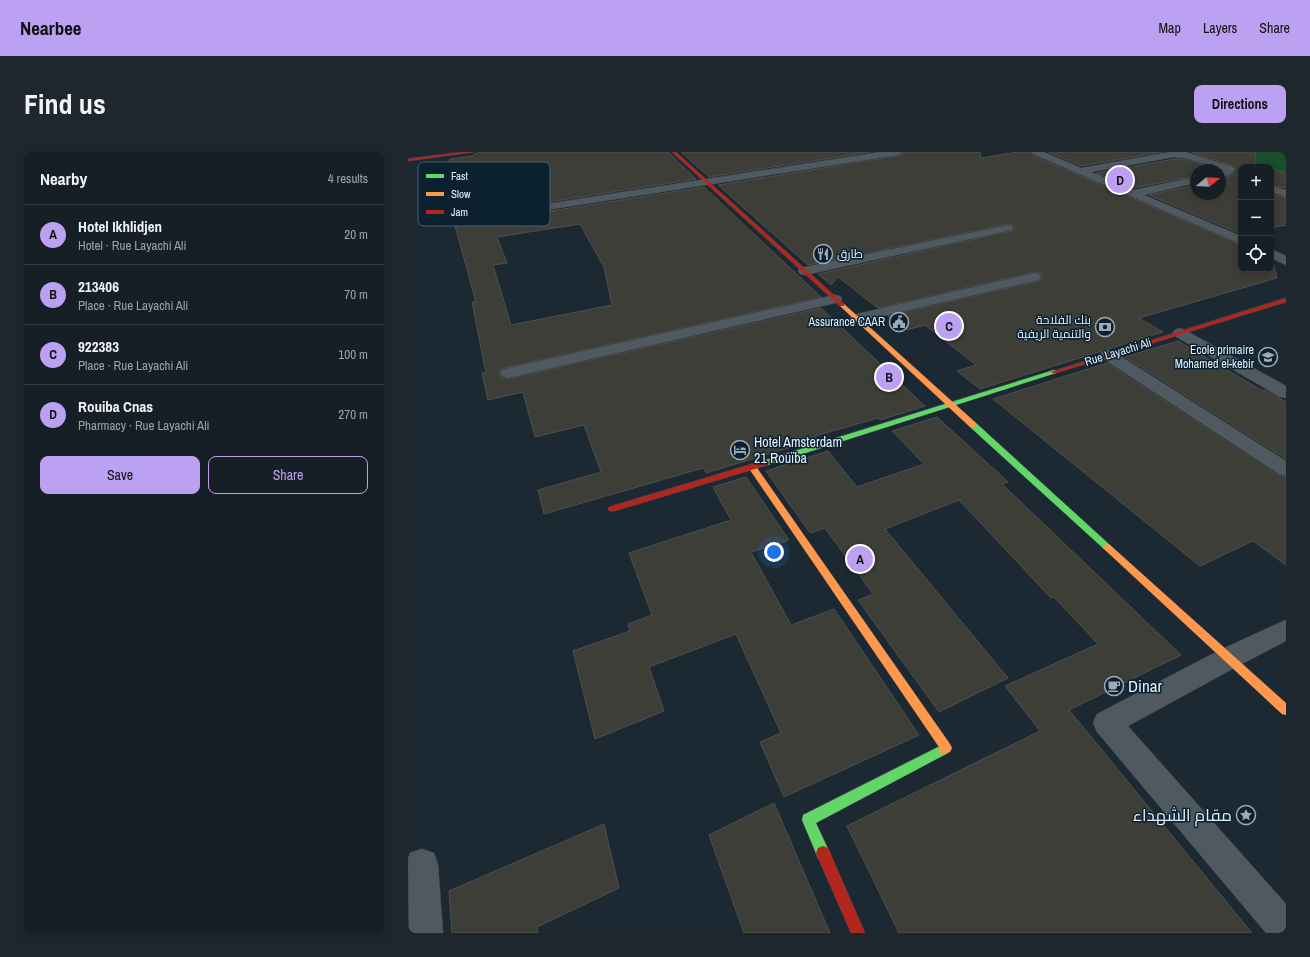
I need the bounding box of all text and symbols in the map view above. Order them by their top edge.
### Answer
text: Nearbee [20,15,81,41]
text: Map [1159,19,1181,37]
text: Layers [1203,19,1237,37]
text: Share [1259,19,1290,37]
text: Find us [24,85,106,123]
button: Directions [1194,85,1286,123]
legend [418,162,550,226]
north arrow [1190,164,1226,200]
map controls [1238,164,1274,272]
button: + [1238,164,1274,200]
pin: D [1107,165,1133,195]
text: Nearby [40,167,87,190]
text: Fast [451,169,469,183]
text: 4 results [328,170,368,187]
text: Slow [451,187,471,201]
button: − [1238,200,1274,236]
text: Jam [451,205,468,219]
text: Hotel Ikhlidjen [78,216,162,237]
text: A [49,226,57,243]
text: 20 m [344,226,368,243]
button: locate [1238,236,1274,272]
text: Hotel · Rue Layachi Ali [78,237,186,254]
restaurant icon: طارق [812,243,834,265]
place label: طارق [837,246,863,262]
text: 213406 [78,276,119,297]
text: B [49,286,57,303]
text: 70 m [344,286,368,303]
text: Place · Rue Layachi Ali [78,297,188,314]
public building icon: Assurance CAAR [888,311,910,333]
pin: C [936,311,962,341]
place label: بنك الفلاحة والتنمية الريفية [1017,312,1091,342]
place label: Assurance CAAR [807,314,885,330]
bank icon: بنك الفلاحة والتنمية الريفية [1094,316,1116,338]
street label: Rue Layachi Ali [1083,334,1153,370]
text: 922383 [78,336,119,357]
place label: Ecole primaire Mohamed el-kebir [1175,342,1255,372]
text: C [49,346,57,363]
text: 100 m [338,346,368,363]
school or university icon: Ecole primaire Mohamed el-kebir [1257,346,1279,368]
text: Place · Rue Layachi Ali [78,357,188,374]
pin: B [876,362,902,392]
text: Rouiba Cnas [78,396,153,417]
text: D [49,406,57,423]
text: 270 m [338,406,368,423]
text: Pharmacy · Rue Layachi Ali [78,417,210,434]
place label: Hotel Amsterdam 21 Rouïba [754,433,842,467]
hotel icon: Hotel Amsterdam 21 Rouïba [729,439,751,461]
button: Save [40,456,200,494]
button: Share [208,456,368,494]
your location [764,542,784,562]
pin: A [847,544,873,574]
place label: Dinar [1128,674,1162,697]
cafe icon: Dinar [1103,675,1125,697]
place label: مقام الشهداء [1133,803,1232,827]
place icon: مقام الشهداء [1235,804,1257,826]

